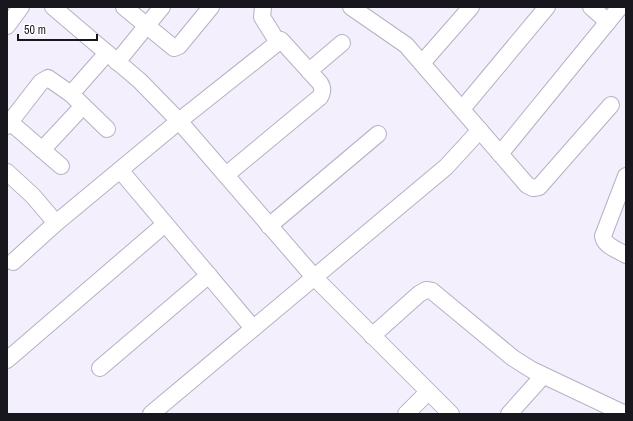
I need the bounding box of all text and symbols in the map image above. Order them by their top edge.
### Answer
scale bar [18,16,97,42]
text: 50 m [24,22,46,38]

